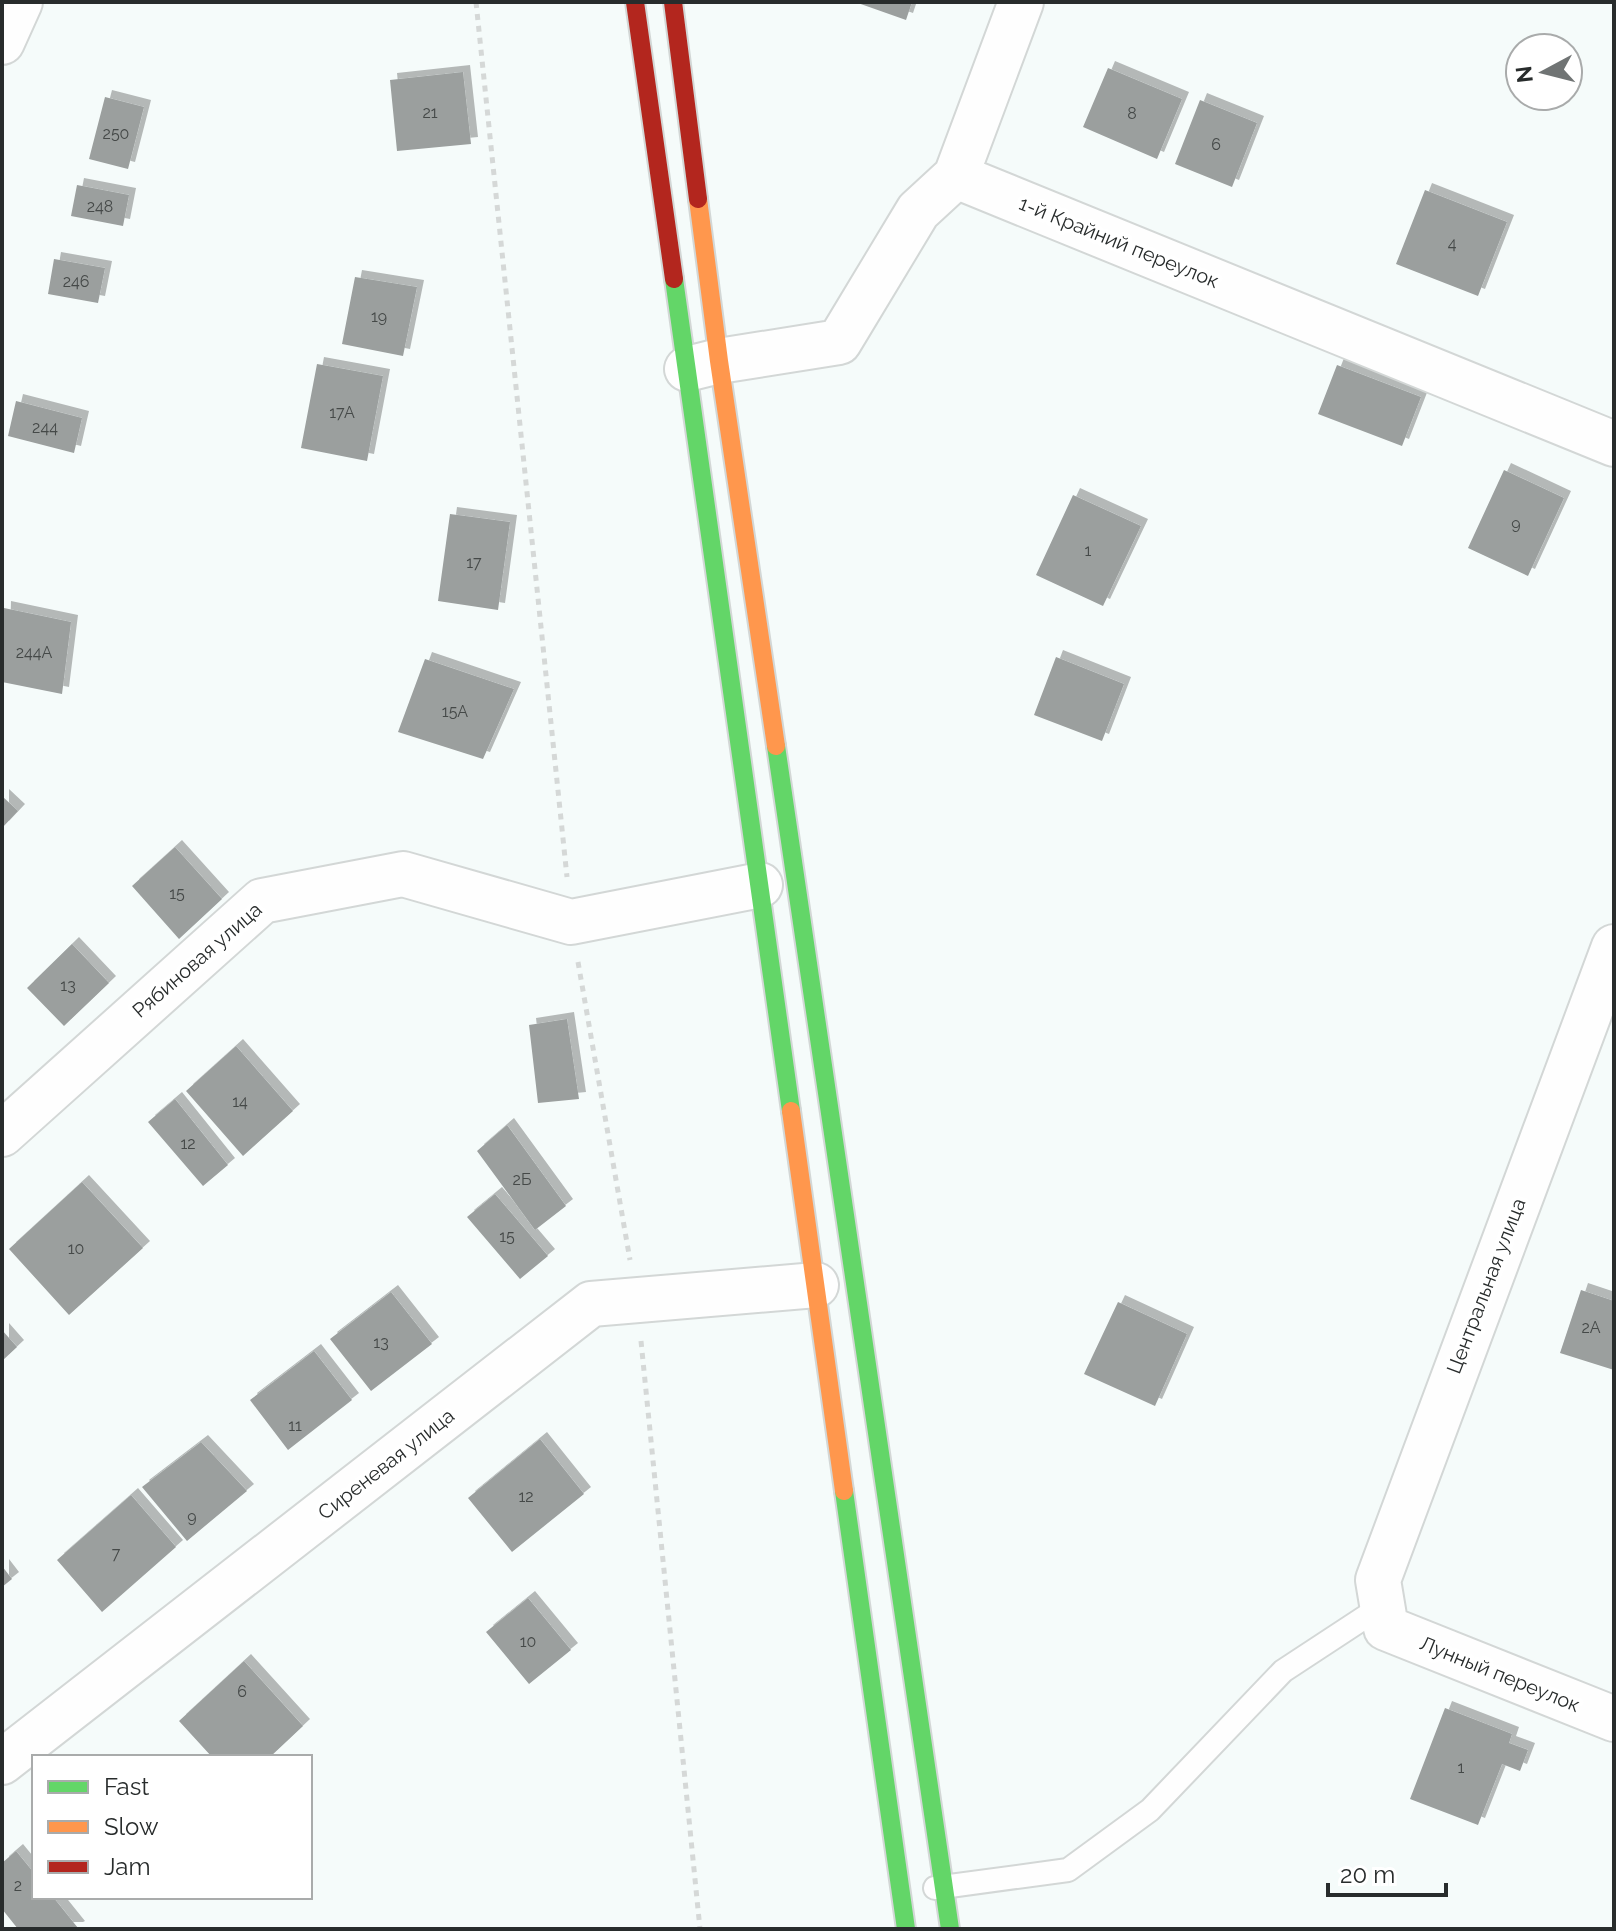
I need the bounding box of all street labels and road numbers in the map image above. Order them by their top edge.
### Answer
street label: 1-й Крайний переулок [1016,191,1222,293]
street label: Рябиновая улица [127,897,267,1023]
street label: Центральная улица [1441,1195,1531,1377]
street label: Сиреневая улица [313,1403,459,1525]
street label: Лунный переулок [1416,1631,1584,1717]

